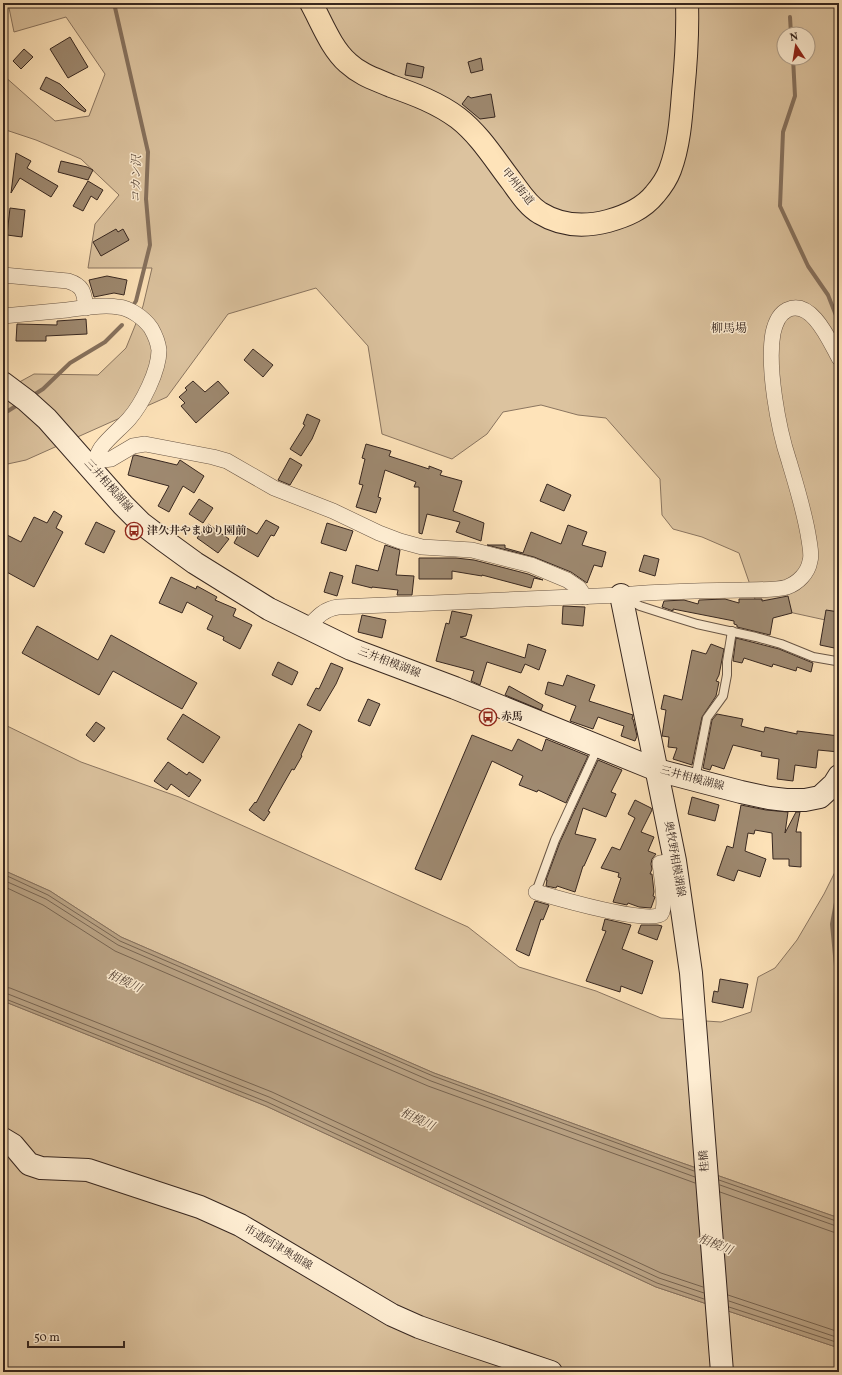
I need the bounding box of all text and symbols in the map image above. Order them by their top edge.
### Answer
north arrow [776,26,816,66]
text: N [789,30,800,46]
water label: コカン沢 [129,153,145,203]
street label: 甲州街道 [497,165,537,209]
district label: 柳馬場 [711,321,747,337]
street label: 三井相模湖線 [80,456,136,516]
bus stop icon: 津久井やまゆり園前 [124,521,144,541]
place label: 津久井やまゆり園前 [147,524,247,539]
street label: 三井相模湖線 [356,644,422,682]
bus stop icon: 赤馬 [478,707,498,727]
place label: 赤馬 [501,710,523,725]
street label: 三井相模湖線 [658,763,726,795]
street label: 奥牧野相模湖線 [660,820,688,898]
water label: 相模川 [104,967,146,998]
water label: 相模川 [397,1105,439,1136]
street label: 桂橋 [697,1150,713,1172]
street label: 市道阿津奥畑線 [241,1222,315,1274]
water label: 相模川 [695,1231,737,1260]
scale bar [28,1323,124,1349]
text: 50 m [34,1330,60,1346]

